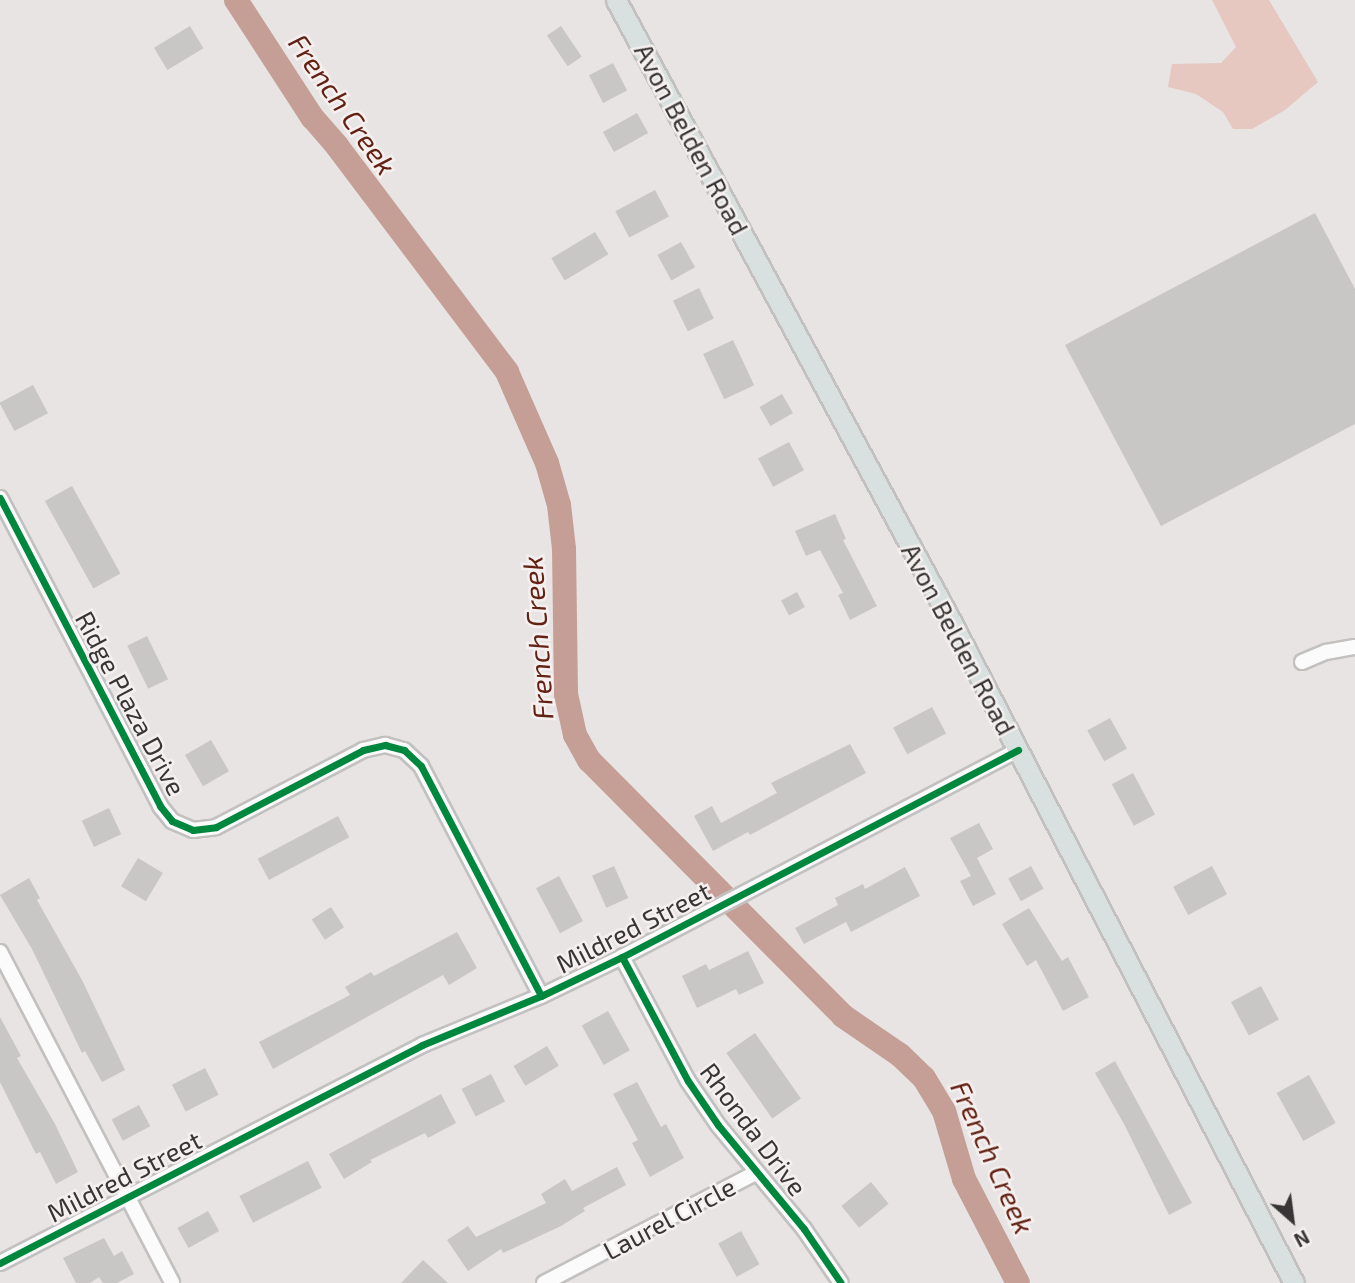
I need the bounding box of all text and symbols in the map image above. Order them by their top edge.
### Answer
water label: French Creek [282,27,404,181]
street label: Avon Belden Road [628,38,756,240]
street label: Avon Belden Road [895,538,1023,740]
water label: French Creek [515,555,559,721]
street label: Ridge Plaza Drive [69,606,193,800]
street label: Mildred Street [551,875,715,979]
street label: Rhonda Drive [694,1057,814,1201]
water label: French Creek [944,1075,1042,1239]
street label: Mildred Street [42,1124,206,1228]
street label: Laurel Circle [597,1170,741,1266]
north arrow [1257,1185,1327,1255]
text: N [1291,1226,1314,1252]

